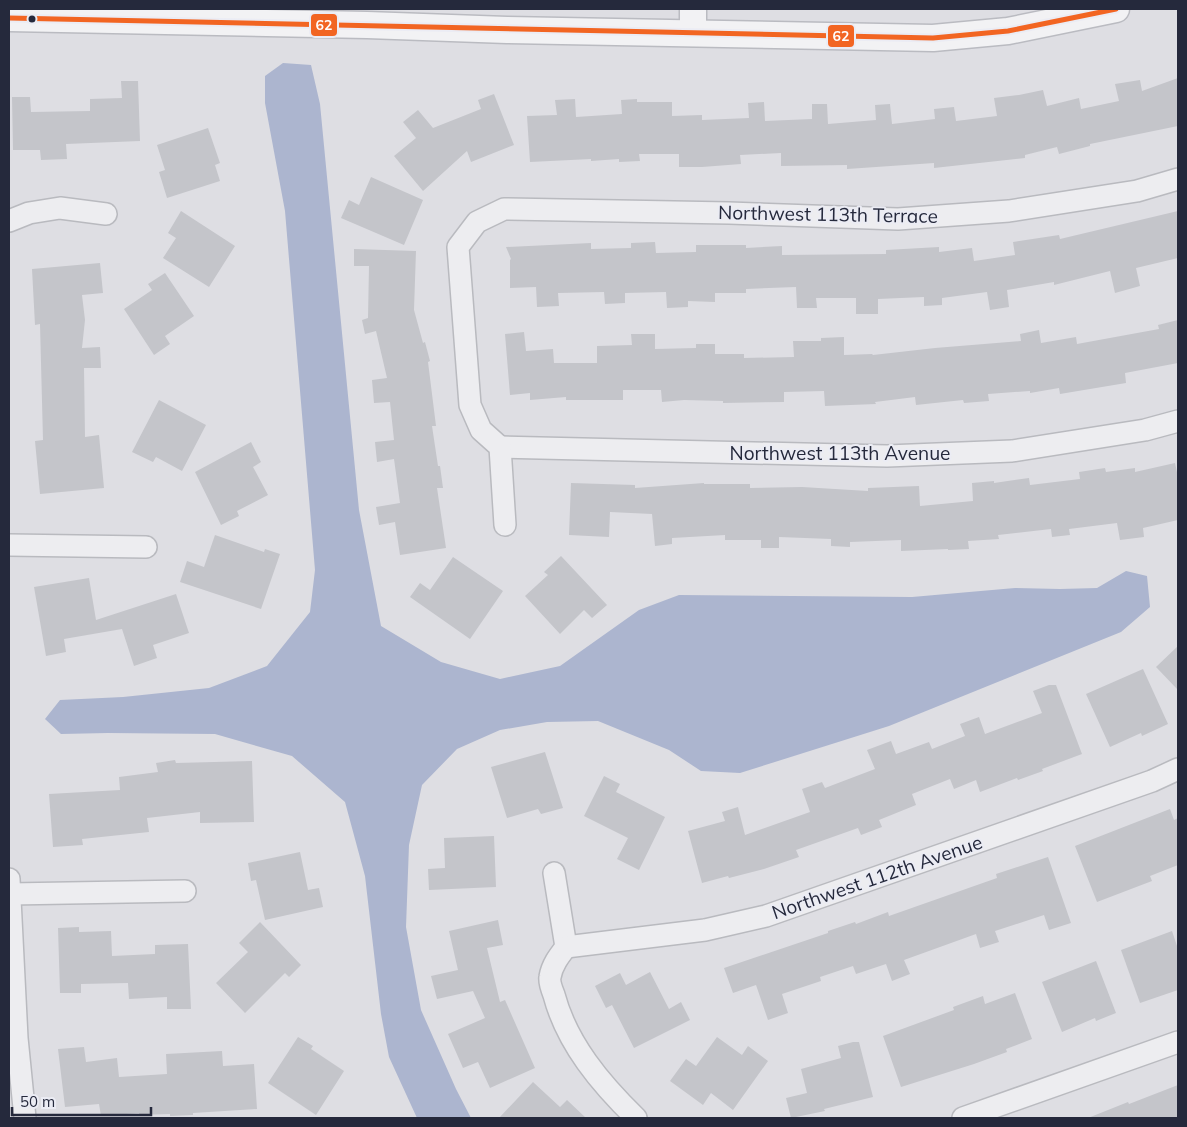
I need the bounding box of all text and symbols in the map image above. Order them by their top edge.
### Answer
line badge: 62 [310,13,338,37]
unlabelled marker [27,14,37,24]
text: 62 [316,16,332,34]
line badge: 62 [827,24,855,48]
text: 62 [833,27,849,45]
street label: Northwest 113th Terrace [718,200,938,228]
street label: Northwest 113th Avenue [730,441,950,465]
street label: Northwest 112th Avenue [769,830,985,924]
scale bar [12,1084,151,1116]
text: 50 m [20,1092,55,1111]

